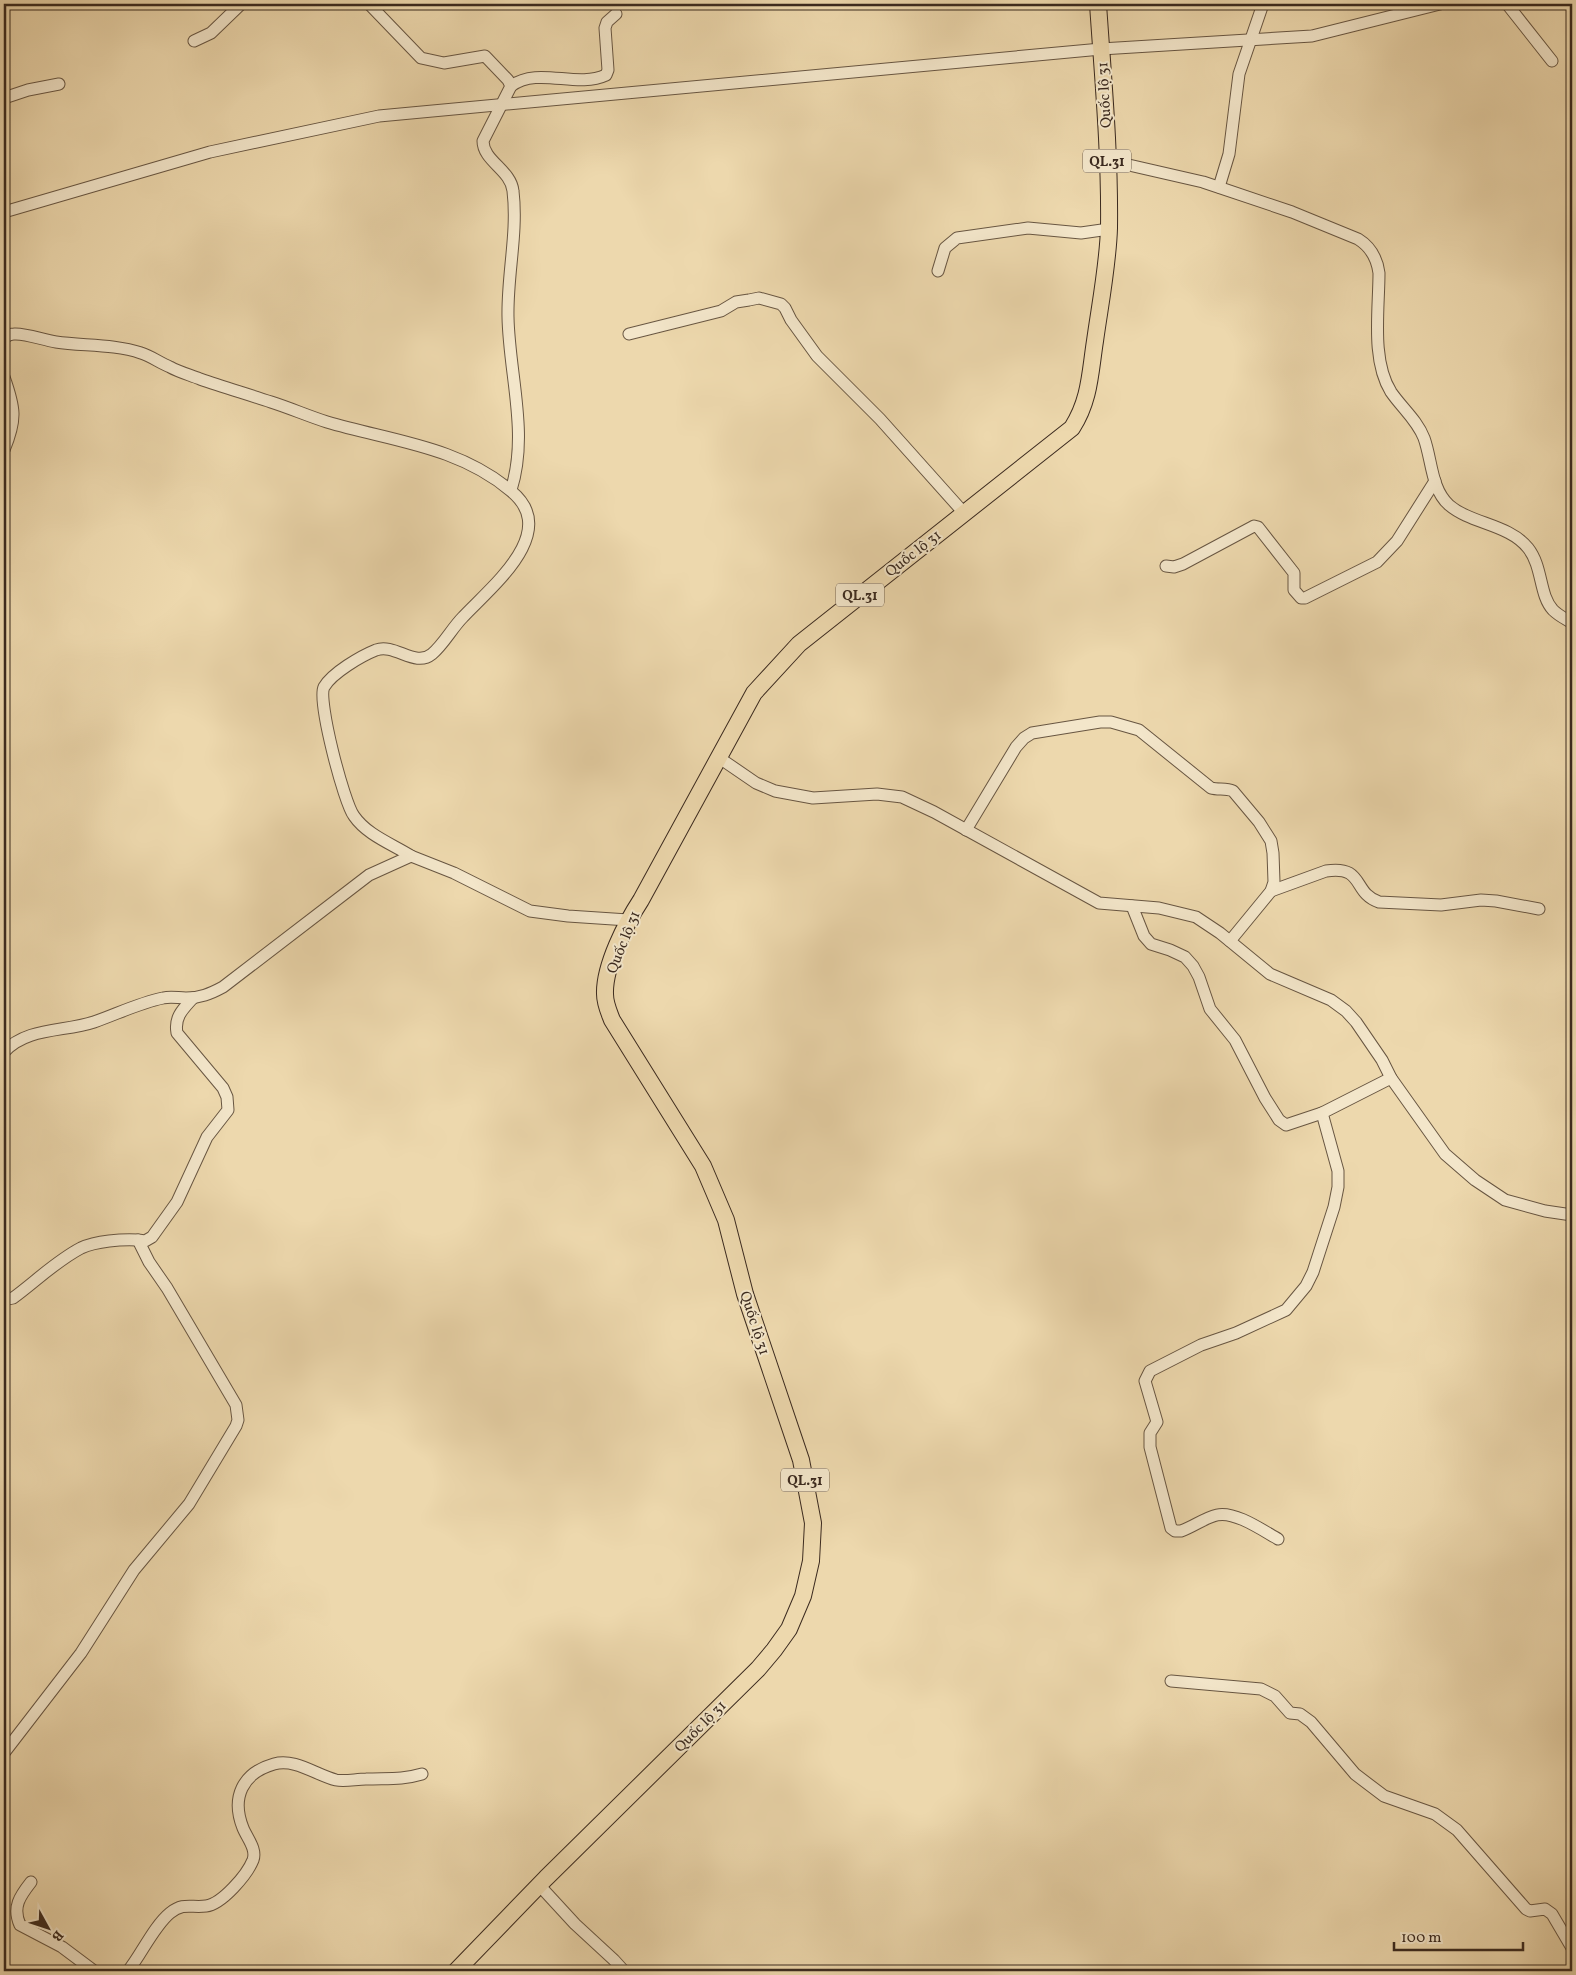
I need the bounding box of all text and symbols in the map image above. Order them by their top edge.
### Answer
street label: Quốc lộ 31 [1093,61,1118,128]
road number: QL.31 [1083,150,1131,172]
street label: Quốc lộ 31 [881,526,946,583]
road number: QL.31 [836,584,884,606]
street label: Quốc lộ 31 [602,908,647,977]
street label: Quốc lộ 31 [733,1289,774,1358]
road number: QL.31 [781,1468,829,1492]
street label: Quốc lộ 31 [670,1696,732,1758]
north arrow [22,1902,72,1952]
scale bar [1394,1920,1522,1952]
text: B [47,1926,67,1945]
text: 100 m [1401,1928,1441,1949]

